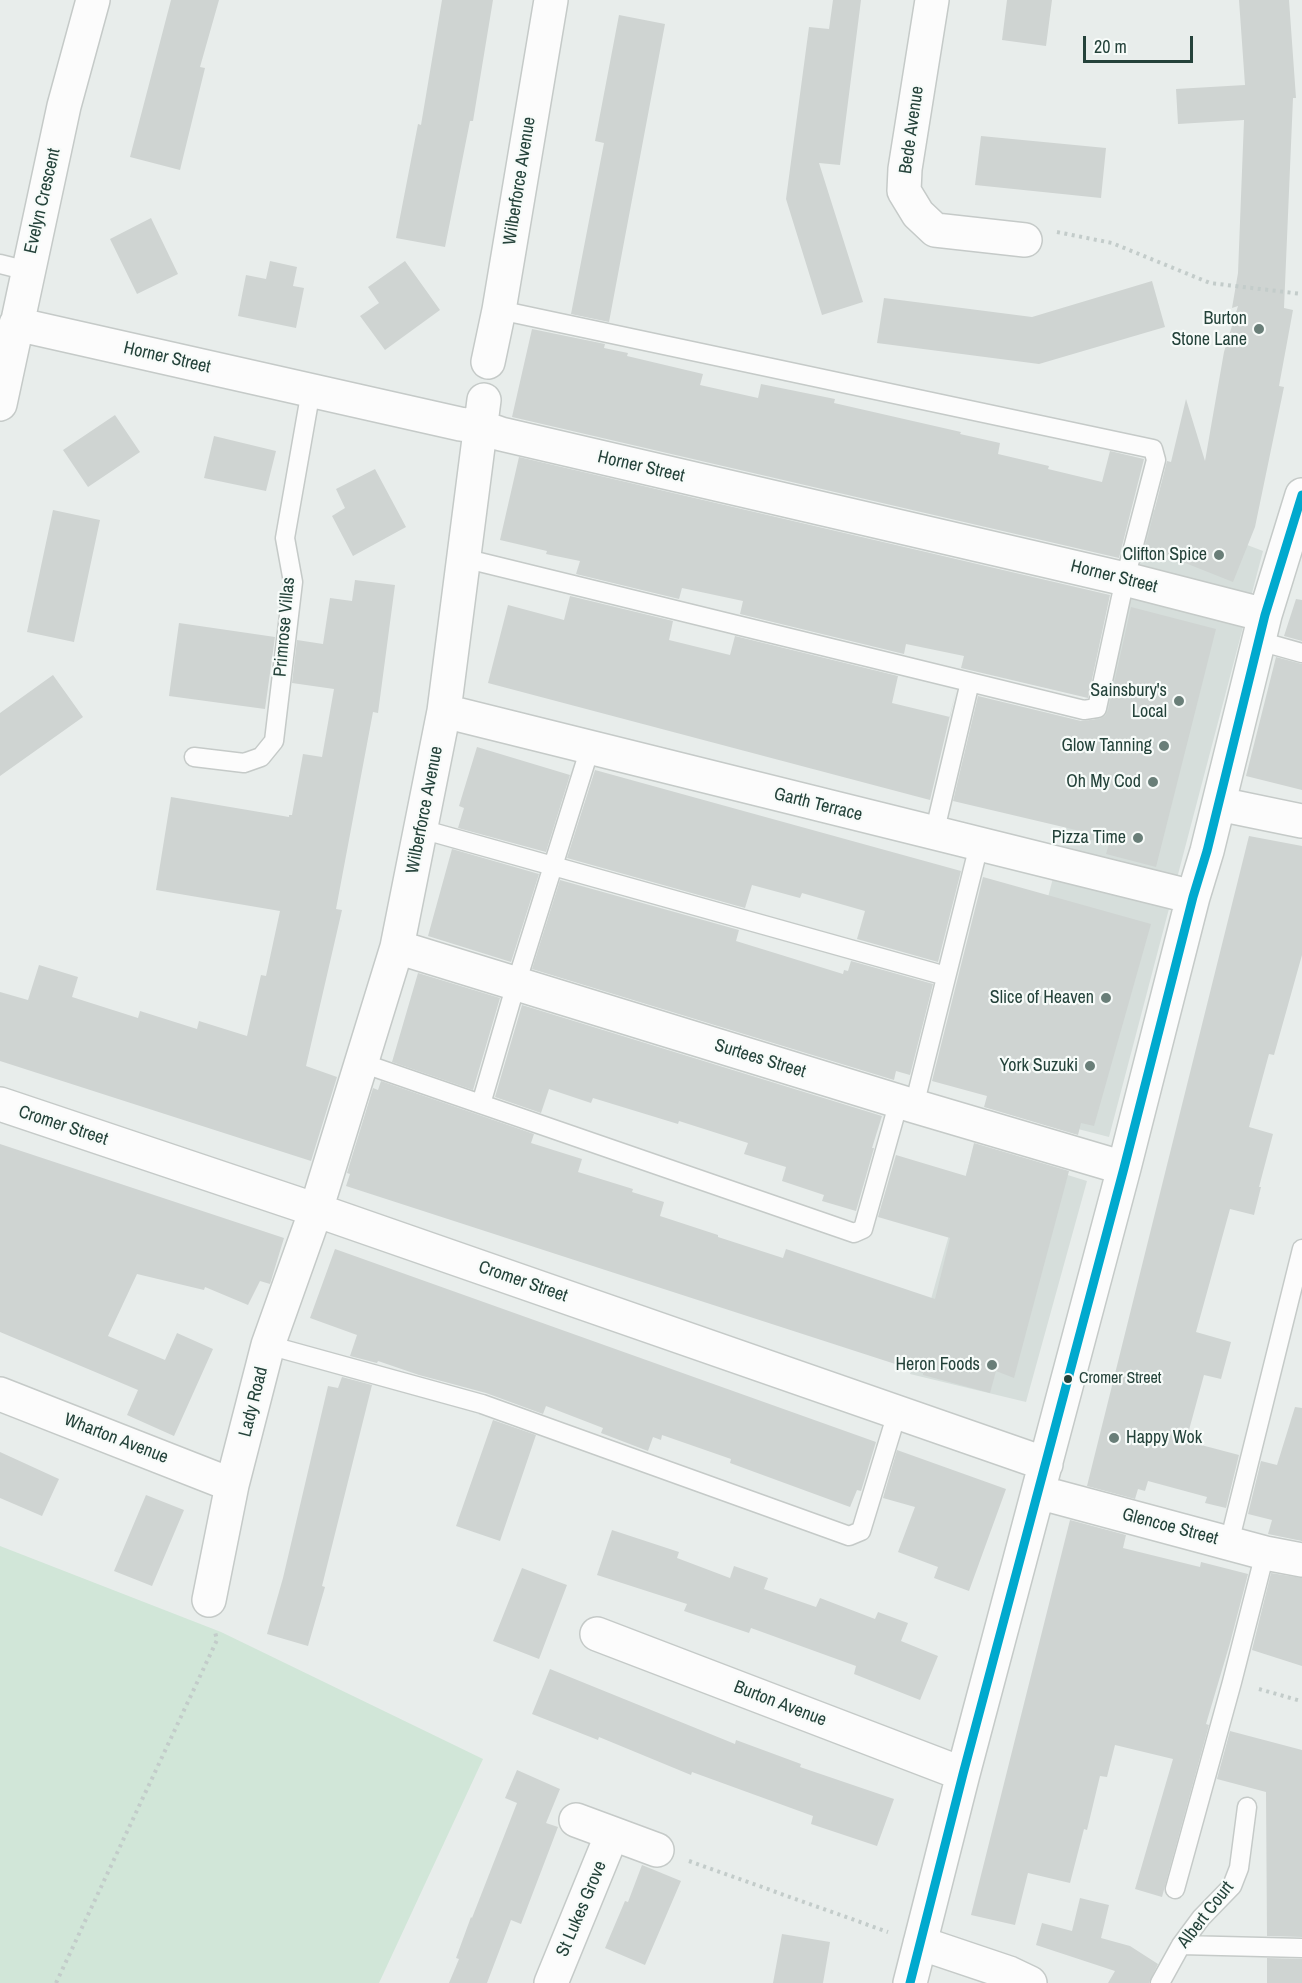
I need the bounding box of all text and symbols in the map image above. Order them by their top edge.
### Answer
scale bar [1086,24,1196,62]
text: 20 m [1094,34,1127,59]
street label: Bede Avenue [895,85,929,175]
street label: Wilberforce Avenue [499,115,541,247]
street label: Evelyn Crescent [20,146,66,256]
place label: Burton Stone Lane [1171,308,1247,350]
marker: Burton Stone Lane [1252,322,1266,336]
street label: Horner Street [121,338,213,378]
street label: Horner Street [595,447,687,487]
place label: Clifton Spice [1122,544,1207,566]
marker: Clifton Spice [1212,548,1226,562]
street label: Horner Street [1068,556,1160,598]
street label: Primrose Villas [270,576,300,678]
place label: Sainsbury's Local [1090,680,1167,722]
marker: Sainsbury's Local [1172,694,1186,708]
place label: Glow Tanning [1061,735,1152,757]
marker: Glow Tanning [1157,739,1171,753]
street label: Wilberforce Avenue [402,744,448,876]
place label: Oh My Cod [1066,771,1141,793]
marker: Oh My Cod [1146,775,1160,789]
street label: Garth Terrace [772,784,864,826]
place label: Pizza Time [1052,827,1126,849]
marker: Pizza Time [1131,831,1145,845]
place label: Slice of Heaven [990,987,1094,1009]
marker: Slice of Heaven [1099,991,1113,1005]
street label: Surtees Street [712,1035,808,1083]
place label: York Suzuki [1000,1055,1078,1077]
marker: York Suzuki [1083,1059,1097,1073]
street label: Cromer Street [16,1101,110,1151]
street label: Cromer Street [476,1257,570,1307]
place label: Heron Foods [895,1354,980,1376]
marker: Heron Foods [985,1358,999,1372]
street label: Lady Road [235,1365,273,1439]
place label: Cromer Street [1079,1369,1161,1389]
marker: Cromer Street [1062,1373,1074,1385]
street label: Wharton Avenue [61,1409,171,1469]
place label: Happy Wok [1126,1427,1202,1449]
marker: Happy Wok [1107,1431,1121,1445]
street label: Glencoe Street [1120,1504,1220,1550]
street label: Burton Avenue [731,1676,829,1732]
street label: St Lukes Grove [552,1858,612,1960]
street label: Albert Court [1173,1877,1239,1953]

